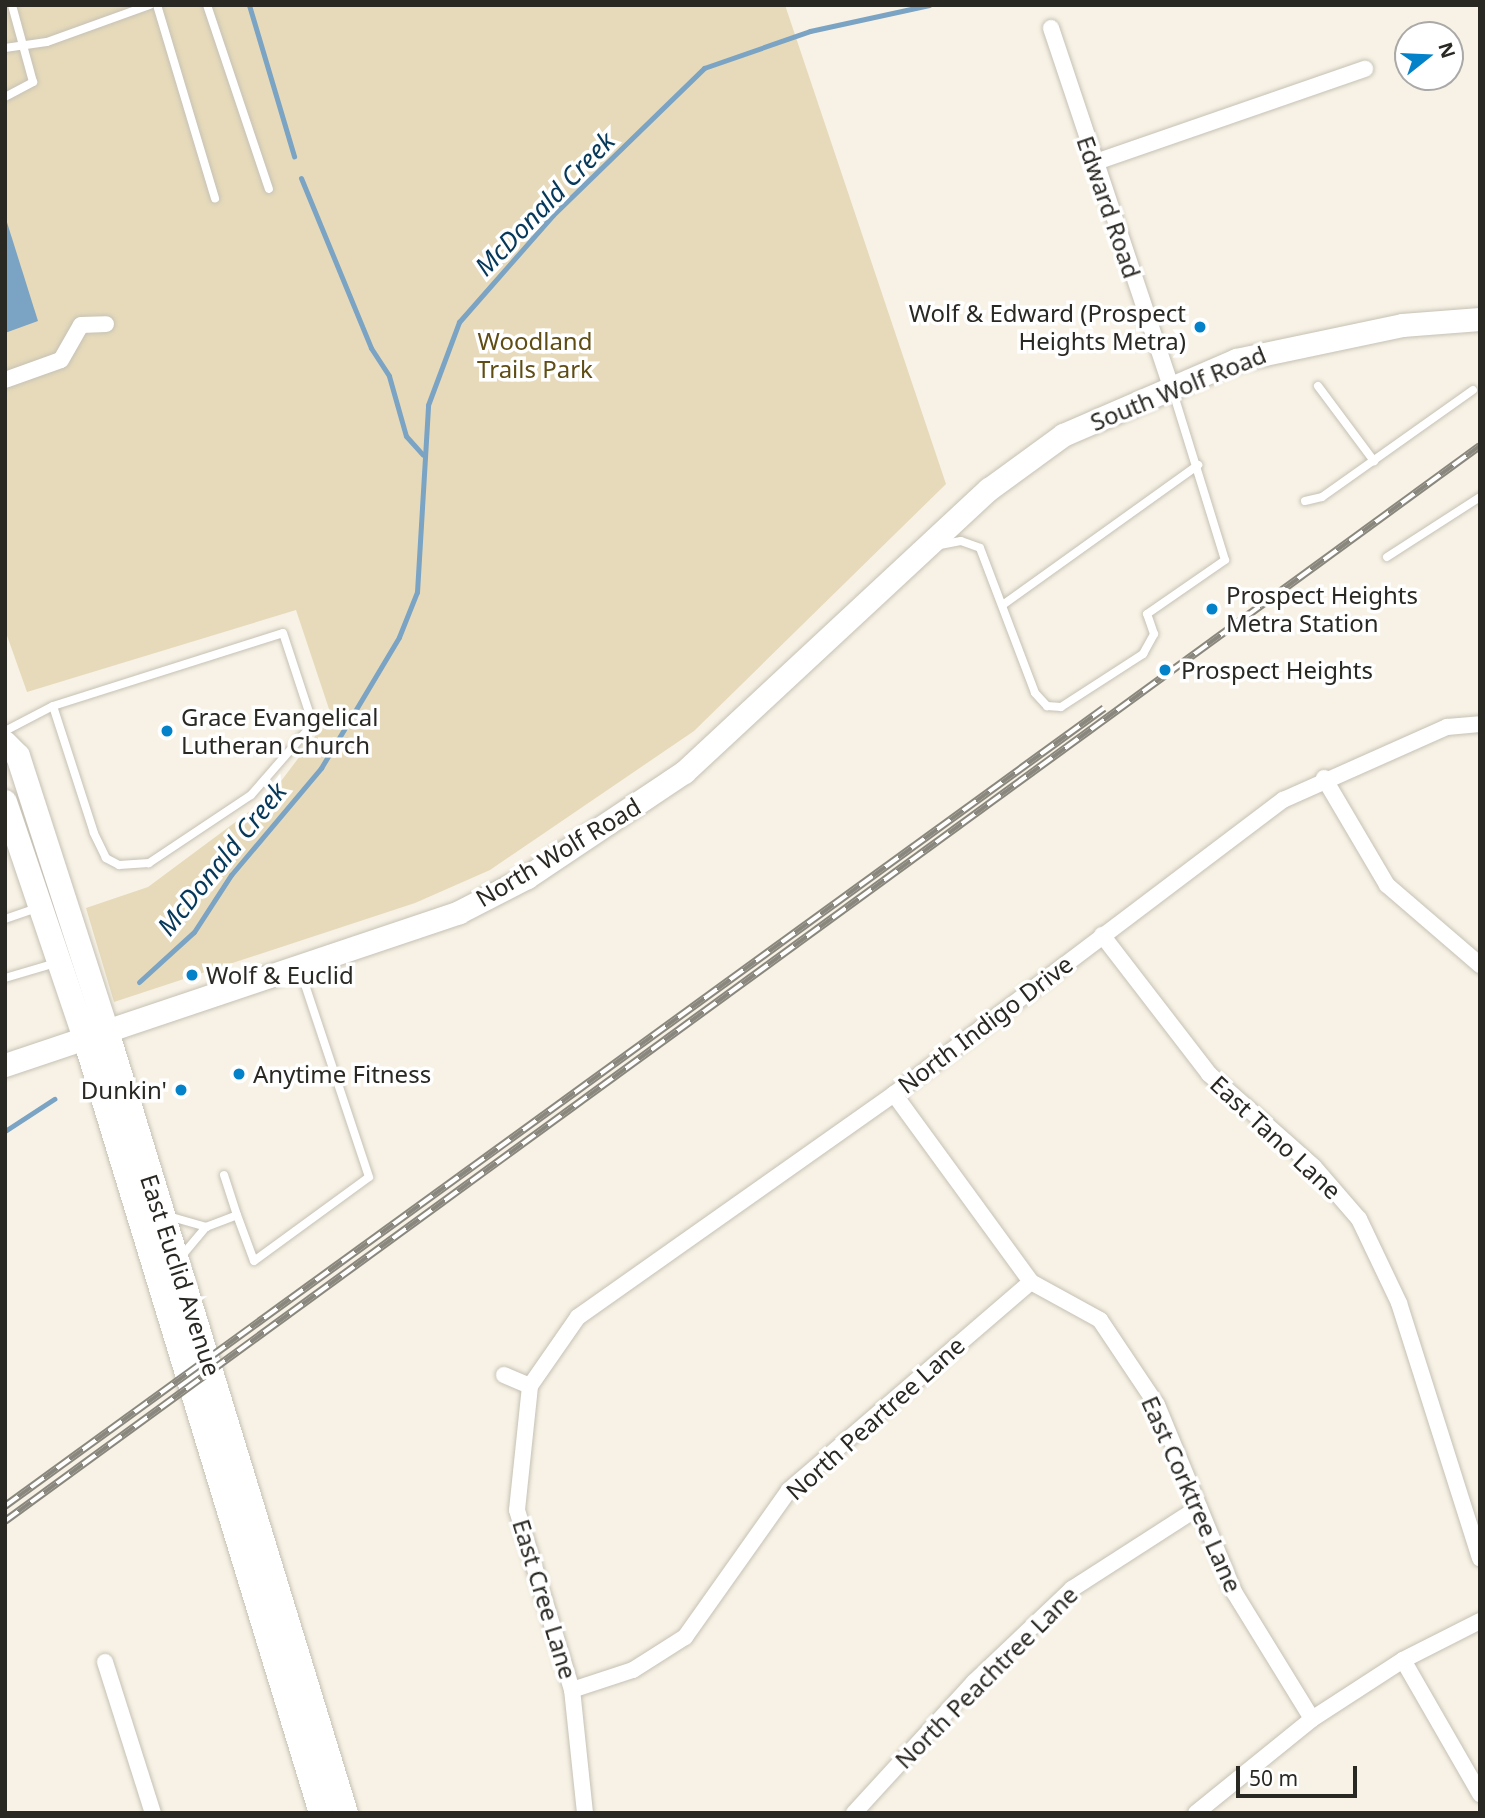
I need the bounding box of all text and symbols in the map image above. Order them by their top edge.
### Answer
north arrow [1394,21,1464,91]
text: N [1432,39,1462,61]
water label: McDonald Creek [469,126,621,282]
street label: Edward Road [1071,132,1147,282]
place label: Wolf & Edward (Prospect Heights Metra) [909,299,1186,355]
marker: Wolf & Edward (Prospect Heights Metra) [1192,319,1208,335]
park label: Woodland Trails Park [477,327,593,383]
street label: South Wolf Road [1086,340,1270,436]
place label: Prospect Heights Metra Station [1226,581,1418,637]
marker: Prospect Heights Metra Station [1204,601,1220,617]
place label: Prospect Heights [1181,656,1373,684]
marker: Prospect Heights [1155,660,1175,680]
place label: Grace Evangelical Lutheran Church [181,703,378,759]
marker: Grace Evangelical Lutheran Church [159,723,175,739]
water label: McDonald Creek [151,776,293,942]
street label: North Wolf Road [470,791,646,913]
street label: North Indigo Drive [892,949,1078,1099]
place label: Wolf & Euclid [206,961,354,989]
marker: Wolf & Euclid [184,967,200,983]
place label: Anytime Fitness [253,1060,431,1088]
marker: Anytime Fitness [231,1066,247,1082]
street label: East Tano Lane [1205,1069,1347,1205]
place label: Dunkin' [81,1076,167,1104]
marker: Dunkin' [173,1082,189,1098]
street label: East Euclid Avenue [135,1170,227,1380]
street label: North Peartree Lane [780,1330,970,1506]
street label: East Corktree Lane [1136,1392,1248,1596]
street label: East Cree Lane [507,1516,583,1682]
street label: North Peachtree Lane [889,1580,1083,1774]
scale bar [1240,1752,1361,1796]
text: 50 m [1249,1764,1298,1792]

